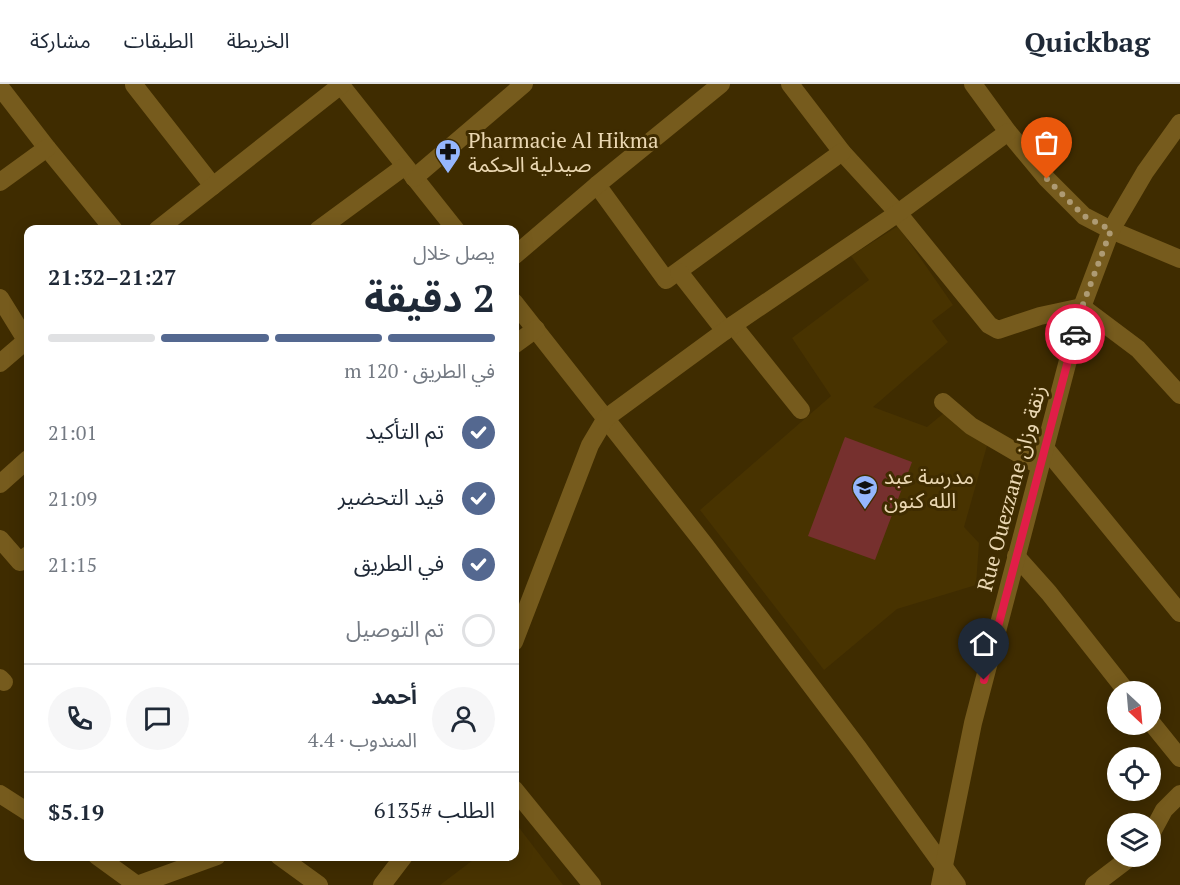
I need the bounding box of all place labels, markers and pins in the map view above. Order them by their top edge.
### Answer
pin [1021,117,1072,179]
place label: Pharmacie Al Hikma صيدلية الحكمة [468,126,659,178]
pharmacy icon: Pharmacie Al Hikma صيدلية الحكمة [433,137,463,175]
place label: مدرسة عبد الله كنون [884,462,974,514]
school or university icon: مدرسة عبد الله كنون [850,473,880,511]
pin [958,618,1009,680]

